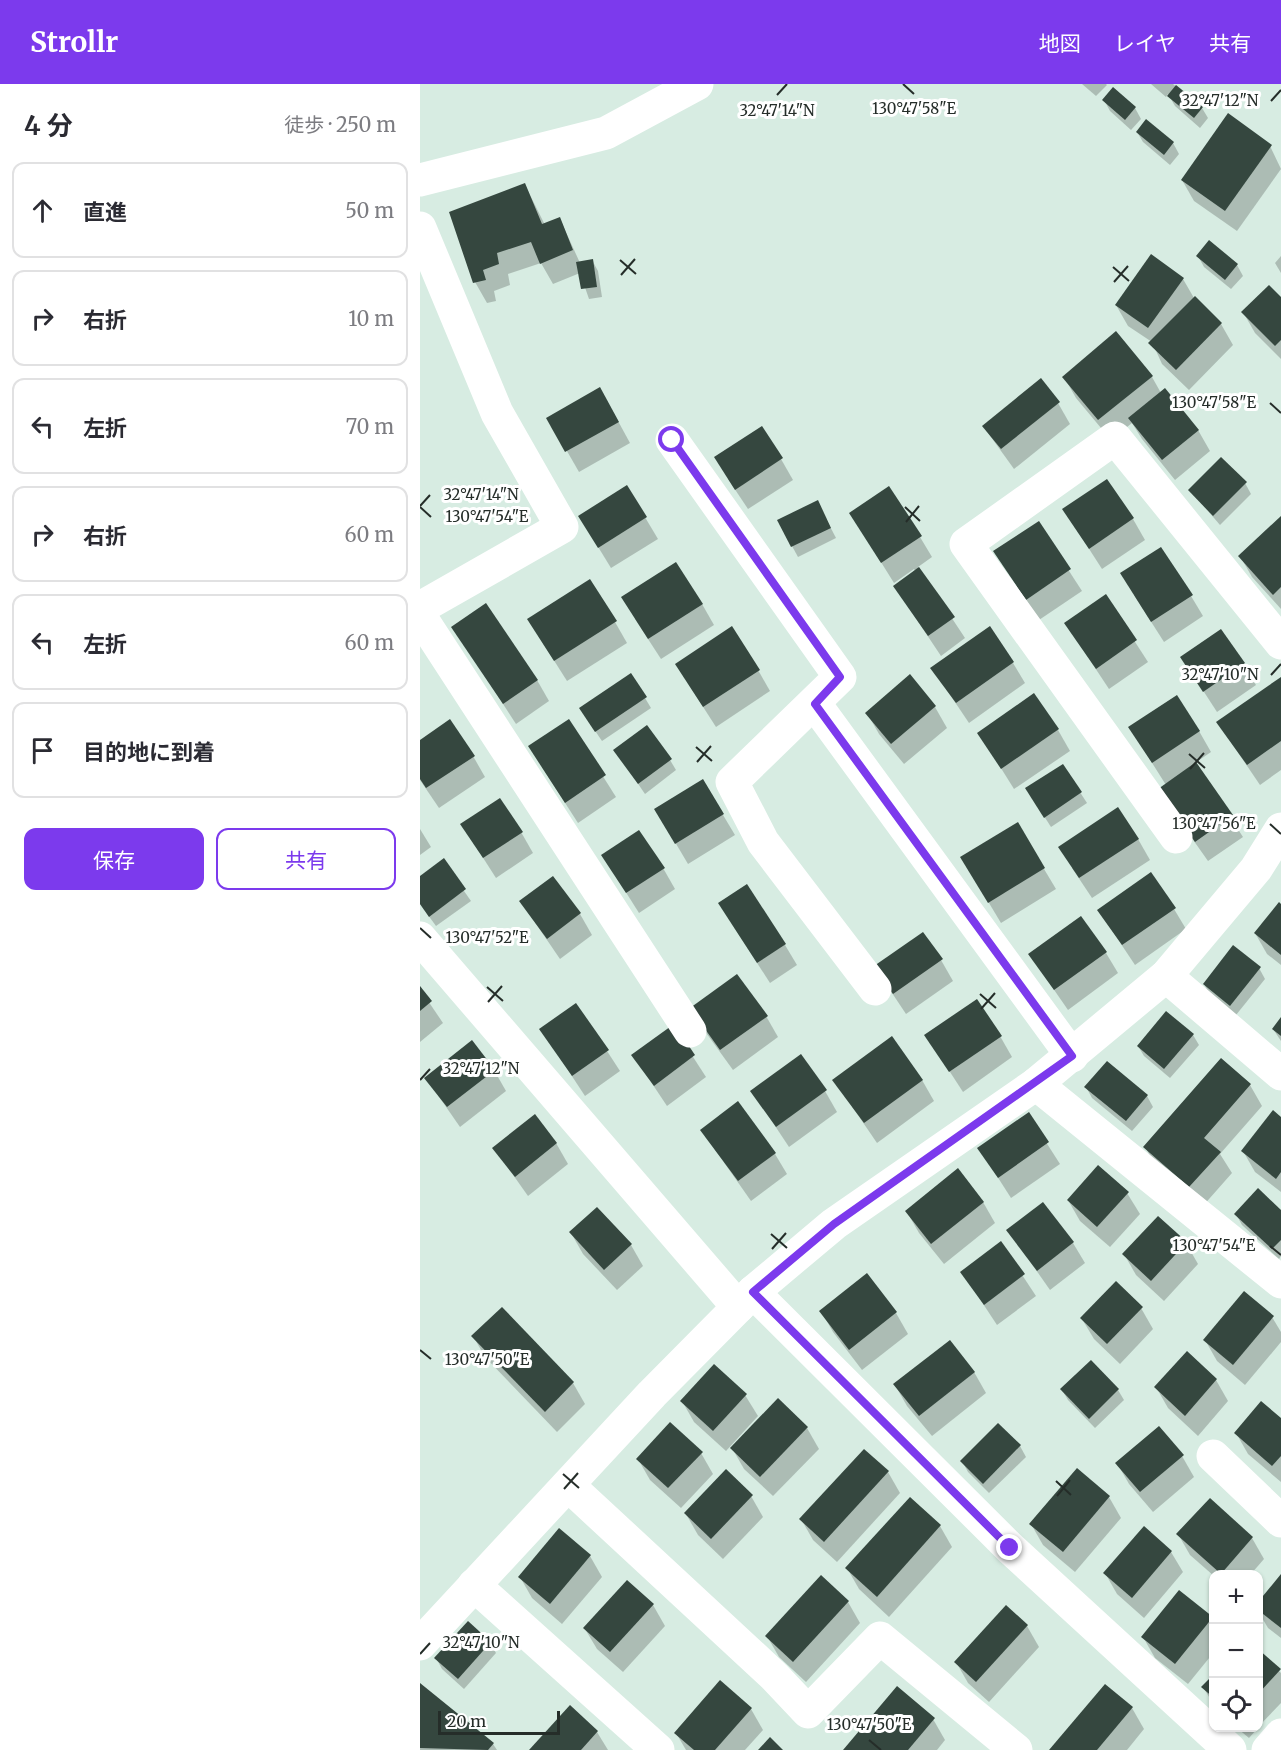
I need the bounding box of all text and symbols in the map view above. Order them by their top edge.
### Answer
text: Strollr [30,24,118,60]
text: 地図 [1039,30,1081,57]
text: レイヤ [1114,30,1176,57]
text: 共有 [1209,30,1251,57]
text: 32°47'12"N [1182,91,1259,110]
text: 130°47'58"E [872,99,956,118]
text: 32°47'14"N [739,101,815,120]
text: 4 分 [24,109,73,142]
text: 徒歩 · 250 m [284,112,396,137]
icon: ahead [26,194,59,227]
text: 直進 [83,198,127,226]
text: 50 m [345,198,394,223]
icon: right [26,302,59,335]
text: 右折 [83,306,127,334]
text: 10 m [348,306,394,331]
text: 130°47'58"E [1172,393,1256,412]
icon: left [26,410,59,443]
text: 左折 [83,414,127,442]
text: 70 m [346,414,394,439]
route start [658,426,684,452]
text: 32°47'14"N [443,485,519,504]
text: 130°47'54"E [446,507,529,526]
icon: right [26,518,59,551]
text: 右折 [83,522,127,550]
text: 60 m [344,522,394,547]
icon: left [26,626,59,659]
text: 左折 [83,630,127,658]
text: 60 m [344,630,394,655]
text: 32°47'10"N [1181,665,1259,684]
icon: arrive [26,734,59,767]
text: 目的地に到着 [83,738,215,766]
text: 130°47'56"E [1172,814,1256,833]
button: 保存 [24,828,204,890]
button: 共有 [216,828,396,890]
text: 130°47'52"E [445,928,529,947]
text: 32°47'12"N [443,1059,520,1078]
text: 130°47'54"E [1173,1236,1256,1255]
text: 130°47'50"E [445,1350,530,1369]
route end [996,1534,1022,1560]
map controls [1209,1570,1263,1732]
button: + [1209,1570,1263,1624]
button: − [1209,1624,1263,1678]
text: 32°47'10"N [442,1633,520,1652]
button: locate [1209,1678,1263,1732]
scale bar [438,1708,560,1736]
text: 20 m [447,1711,486,1731]
text: 130°47'50"E [827,1715,912,1734]

